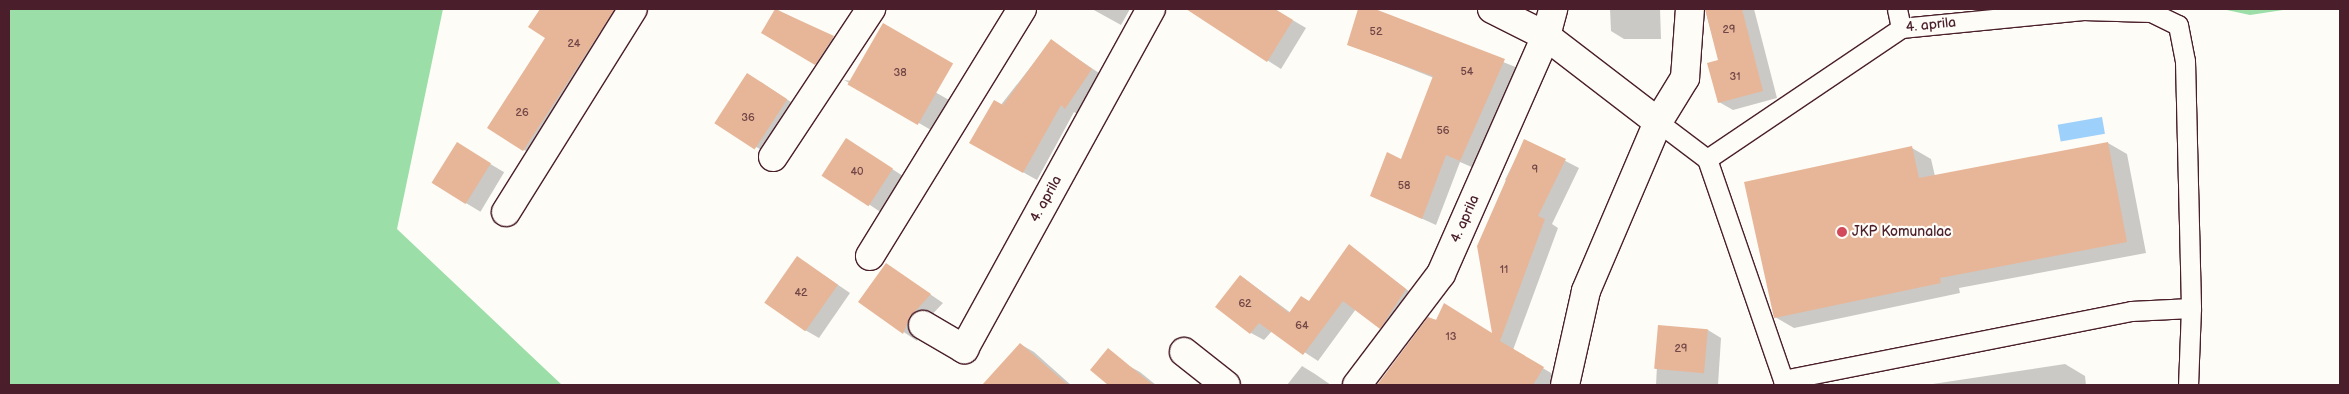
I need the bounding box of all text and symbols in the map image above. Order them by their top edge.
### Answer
street label: 4. aprila [1905,14,1957,36]
house number: 29 [1723,23,1735,37]
house number: 52 [1370,25,1382,39]
house number: 24 [567,37,581,51]
house number: 54 [1460,65,1474,79]
house number: 38 [893,66,907,80]
house number: 31 [1729,70,1741,84]
house number: 26 [515,106,529,120]
house number: 36 [741,111,755,125]
house number: 56 [1436,124,1450,138]
house number: 9 [1532,163,1538,177]
house number: 40 [850,165,864,179]
street label: 4. aprila [1026,173,1066,225]
house number: 58 [1398,179,1410,193]
street label: 4. aprila [1447,193,1483,245]
place label: JKP Komunalac [1852,224,1952,240]
marker: JKP Komunalac [1836,226,1848,238]
house number: 11 [1500,263,1508,277]
house number: 42 [794,286,808,300]
house number: 62 [1238,297,1252,311]
house number: 64 [1295,319,1309,333]
house number: 13 [1445,330,1457,344]
house number: 29 [1675,342,1687,356]

